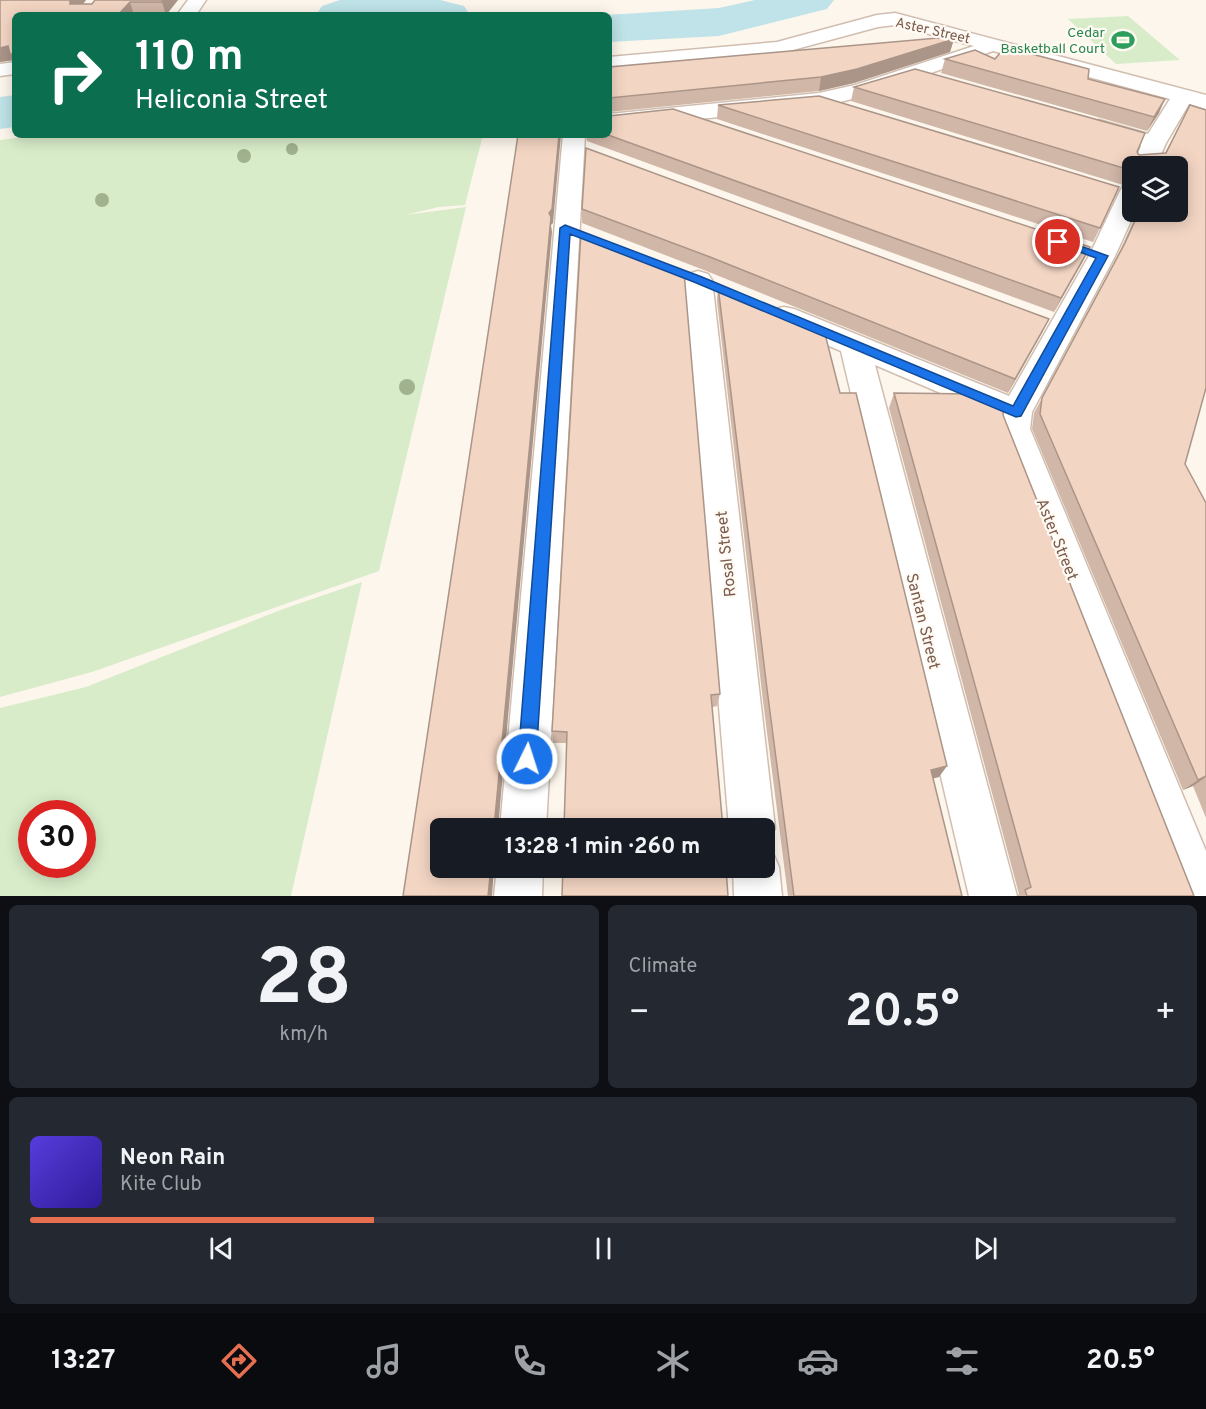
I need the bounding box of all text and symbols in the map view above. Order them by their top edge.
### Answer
street label: Aster Street [894,15,972,48]
place label: Cedar Basketball Court [1000,25,1106,58]
sports icon: Cedar Basketball Court [1110,27,1136,53]
text: 110 m [135,32,244,85]
icon: right [36,36,114,114]
text: Heliconia Street [135,84,328,118]
map controls [1122,156,1188,222]
button: layers [1122,156,1188,222]
pin [1032,216,1083,267]
icon: arrive [1041,225,1074,258]
street label: Aster Street [1031,496,1082,584]
street label: Rosal Street [713,510,741,598]
street label: Santan Street [900,571,944,672]
position arrow [495,727,559,791]
speed limit sign: 30 [18,800,96,878]
text: 13:28 · 1 min · 260 m [505,834,700,861]
text: 28 [255,933,352,1032]
text: Climate [629,954,697,980]
text: 20.5° [845,985,959,1042]
text: − [629,993,650,1035]
text: + [1155,993,1176,1035]
text: km/h [279,1022,328,1048]
text: Neon Rain [120,1145,225,1172]
text: Kite Club [120,1172,202,1198]
icon: previous [205,1232,238,1265]
icon: pause [587,1232,620,1265]
icon: next [969,1232,1002,1265]
icon: directions [218,1340,260,1382]
icon: music [363,1340,405,1382]
icon: phone [508,1340,550,1382]
icon: climate [652,1340,694,1382]
icon: car [797,1340,839,1382]
icon: filters [941,1340,983,1382]
text: 13:27 [51,1344,116,1378]
text: 20.5° [1086,1344,1155,1378]

